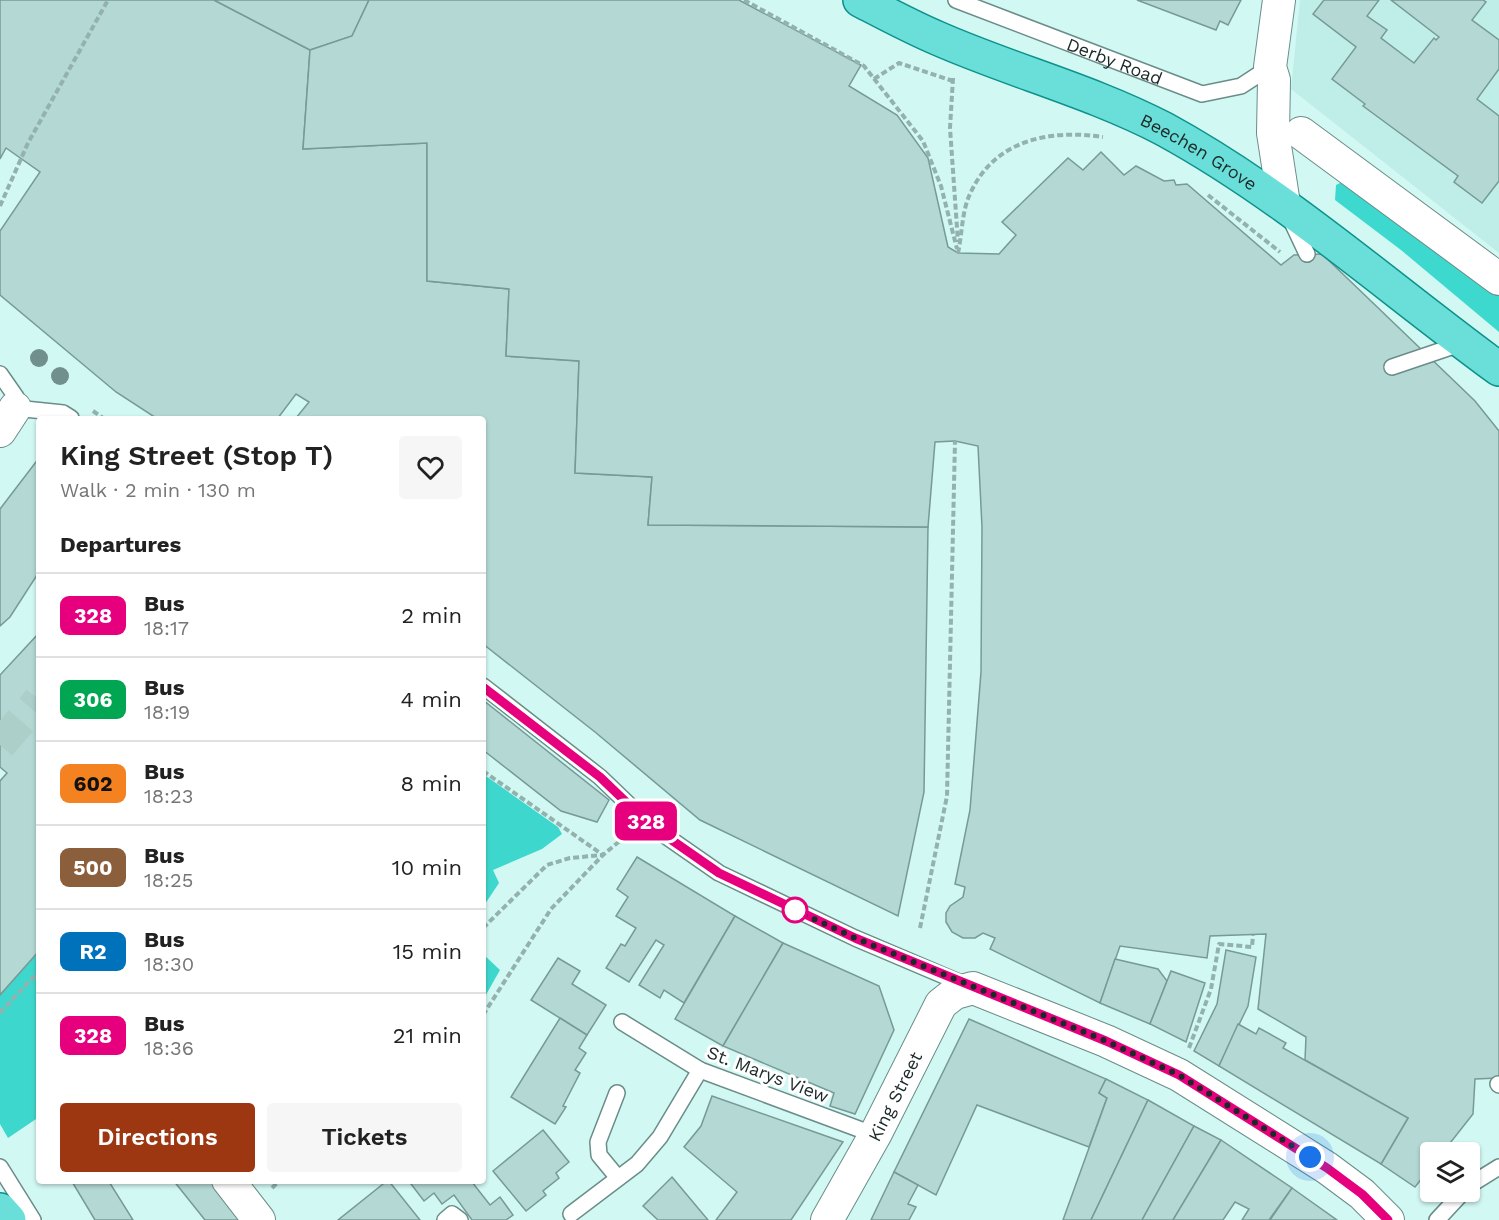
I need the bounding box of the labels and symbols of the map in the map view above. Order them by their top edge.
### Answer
street label: Derby Road [1064,33,1166,88]
street label: Beechen Grove [1137,109,1261,194]
line badge: 328 [612,802,680,840]
unlabelled marker [782,897,808,923]
street label: St. Marys View [704,1041,832,1107]
street label: King Street [863,1047,926,1145]
your location [1295,1142,1325,1172]

